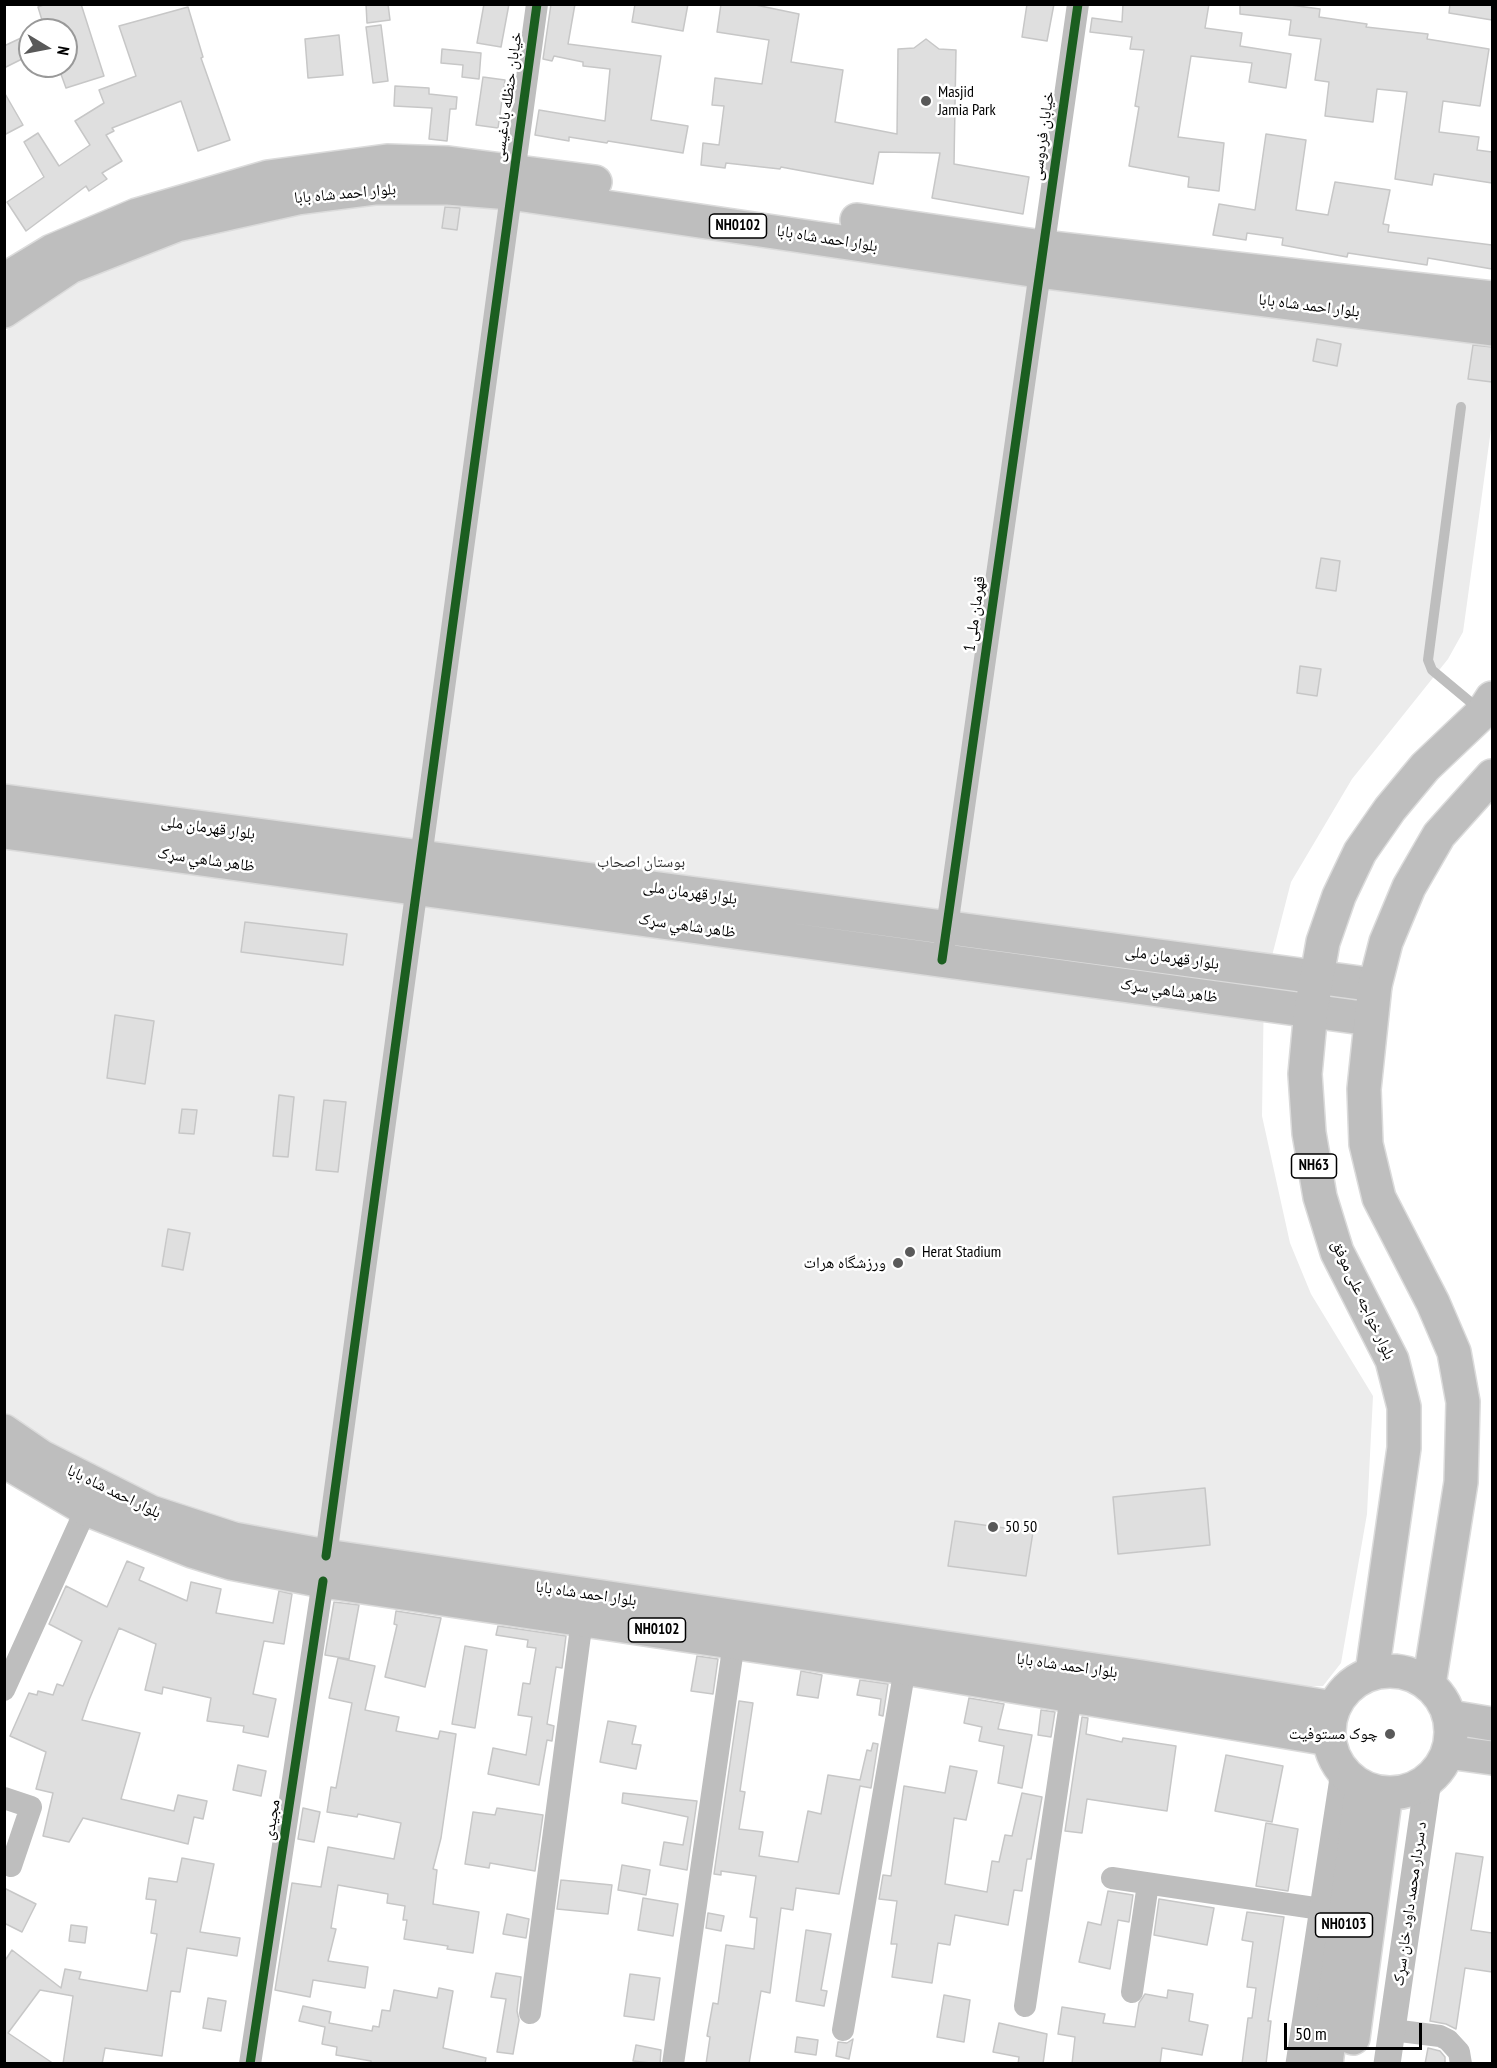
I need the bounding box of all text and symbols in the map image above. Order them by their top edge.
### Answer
north arrow [18,18,78,78]
street label: خیابان حنظله بادغیسی [489,31,527,163]
text: N [53,45,74,57]
place label: Masjid Jamia Park [938,82,996,120]
street label: خیابان فردوسی [1027,90,1059,182]
marker: Masjid Jamia Park [919,94,933,108]
street label: بلوار احمد شاه بابا [293,180,397,208]
road number: NH0102 [710,214,766,238]
street label: بلوار احمد شاه بابا [775,222,879,256]
street label: بلوار احمد شاه بابا [1257,290,1361,322]
street label: قهرمان ملی 1 [960,575,990,653]
street label: بلوار قهرمان ملی [160,812,256,844]
street label: ظاهر شاهي سړک [156,844,256,876]
park label: بوستان اصحاب [597,852,685,872]
street label: بلوار قهرمان ملی [642,877,738,909]
street label: ظاهر شاهي سړک [637,910,737,942]
street label: بلوار قهرمان ملی [1124,942,1220,974]
street label: ظاهر شاهي سړک [1119,975,1219,1007]
road number: NH63 [1292,1154,1336,1178]
street label: بلوار خواجه علی موفق [1327,1237,1399,1363]
place label: Herat Stadium [922,1242,1001,1262]
marker: Herat Stadium [903,1245,917,1259]
place label: ورزشگاه هرات [804,1253,886,1273]
marker: ورزشگاه هرات [891,1256,905,1270]
street label: بلوار احمد شاه بابا [64,1461,164,1523]
place label: 50 50 [1005,1517,1037,1537]
marker: 50 50 [986,1520,1000,1534]
street label: بلوار احمد شاه بابا [534,1577,638,1611]
road number: NH0102 [628,1618,686,1642]
street label: بلوار احمد شاه بابا [1015,1649,1119,1683]
place label: چوک مستوفیت [1289,1724,1378,1744]
marker: چوک مستوفیت [1383,1727,1397,1741]
street label: مجیدی [259,1798,285,1842]
street label: د سردار محمد داود خان سړک [1389,1820,1431,1988]
road number: NH0103 [1316,1913,1372,1937]
scale bar [1287,2011,1425,2049]
text: 50 m [1295,2022,1327,2045]

